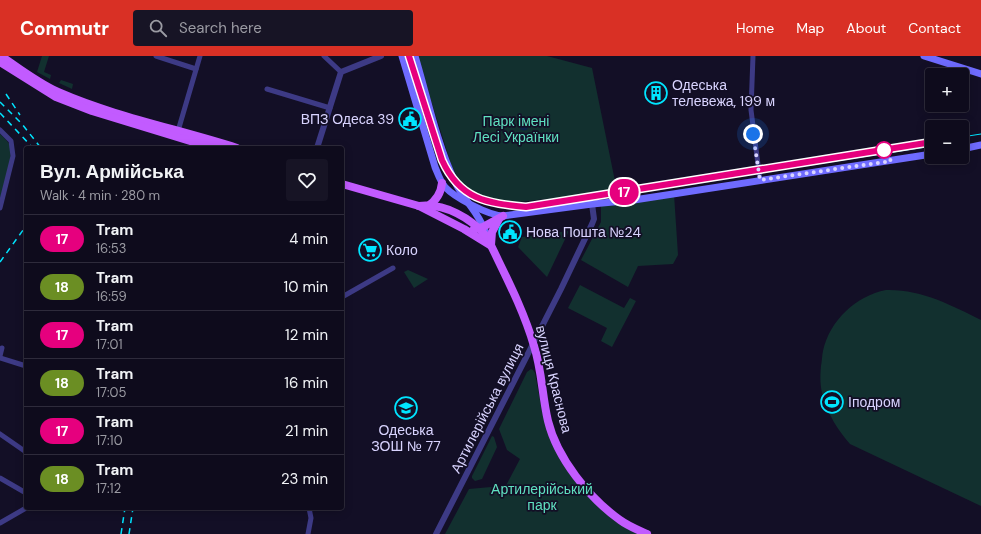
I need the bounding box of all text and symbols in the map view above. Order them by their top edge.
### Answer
search box [133,10,413,46]
text: Commutr [20,16,109,41]
icon: search [147,17,169,39]
text: Search here [179,18,262,38]
text: Home [736,19,774,37]
text: Map [796,19,824,37]
text: About [846,19,886,37]
text: Contact [908,19,961,37]
map controls [925,68,969,164]
button: + [925,68,969,112]
place label: Одеська телевежа, 199 м [672,76,775,110]
building icon: Одеська телевежа, 199 м [643,80,669,106]
public building icon: ВПЗ Одеса 39 [397,106,423,132]
place label: ВПЗ Одеса 39 [301,110,394,128]
park label: Парк імені Лесі Українки [473,112,559,146]
button: − [925,120,969,164]
your location [743,124,763,144]
unlabelled marker [875,141,893,159]
text: Вул. Армійська [40,159,184,184]
button: heart [286,159,328,201]
line badge: 17 [606,179,642,205]
text: 17 [618,183,630,201]
text: Walk · 4 min · 280 m [40,187,160,204]
public building icon: Нова Пошта №24 [497,219,523,245]
text: Tram [96,220,133,240]
place label: Нова Пошта №24 [526,223,641,241]
text: 4 min [289,229,328,249]
text: 17 [56,230,68,248]
supermarket icon: Коло [357,237,383,263]
text: 16:53 [96,240,126,257]
place label: Коло [386,241,418,259]
text: Tram [96,268,133,288]
text: 10 min [283,277,328,297]
text: 18 [55,278,69,296]
text: 16:59 [96,288,127,305]
text: Tram [96,316,133,336]
street label: вулиця Краснова [532,323,576,435]
text: 12 min [285,325,328,345]
text: 17 [56,326,68,344]
text: 17:01 [96,336,123,353]
street label: Артилерійська вулиця [446,340,528,476]
text: Tram [96,364,133,384]
text: 16 min [284,373,328,393]
text: 18 [55,374,69,392]
text: 17:05 [96,384,126,401]
sports icon: Іподром [819,389,845,415]
place label: Іподром [848,393,900,411]
school or university icon: Одеська ЗОШ № 77 [393,395,419,421]
text: Tram [96,412,133,432]
text: 21 min [285,421,328,441]
place label: Одеська ЗОШ № 77 [371,421,441,455]
text: 17 [56,422,68,440]
text: 17:10 [96,432,123,449]
text: Tram [96,460,133,480]
text: 23 min [281,469,328,489]
text: 18 [55,470,69,488]
text: 17:12 [96,480,121,497]
park label: Артилерійський парк [491,480,593,514]

